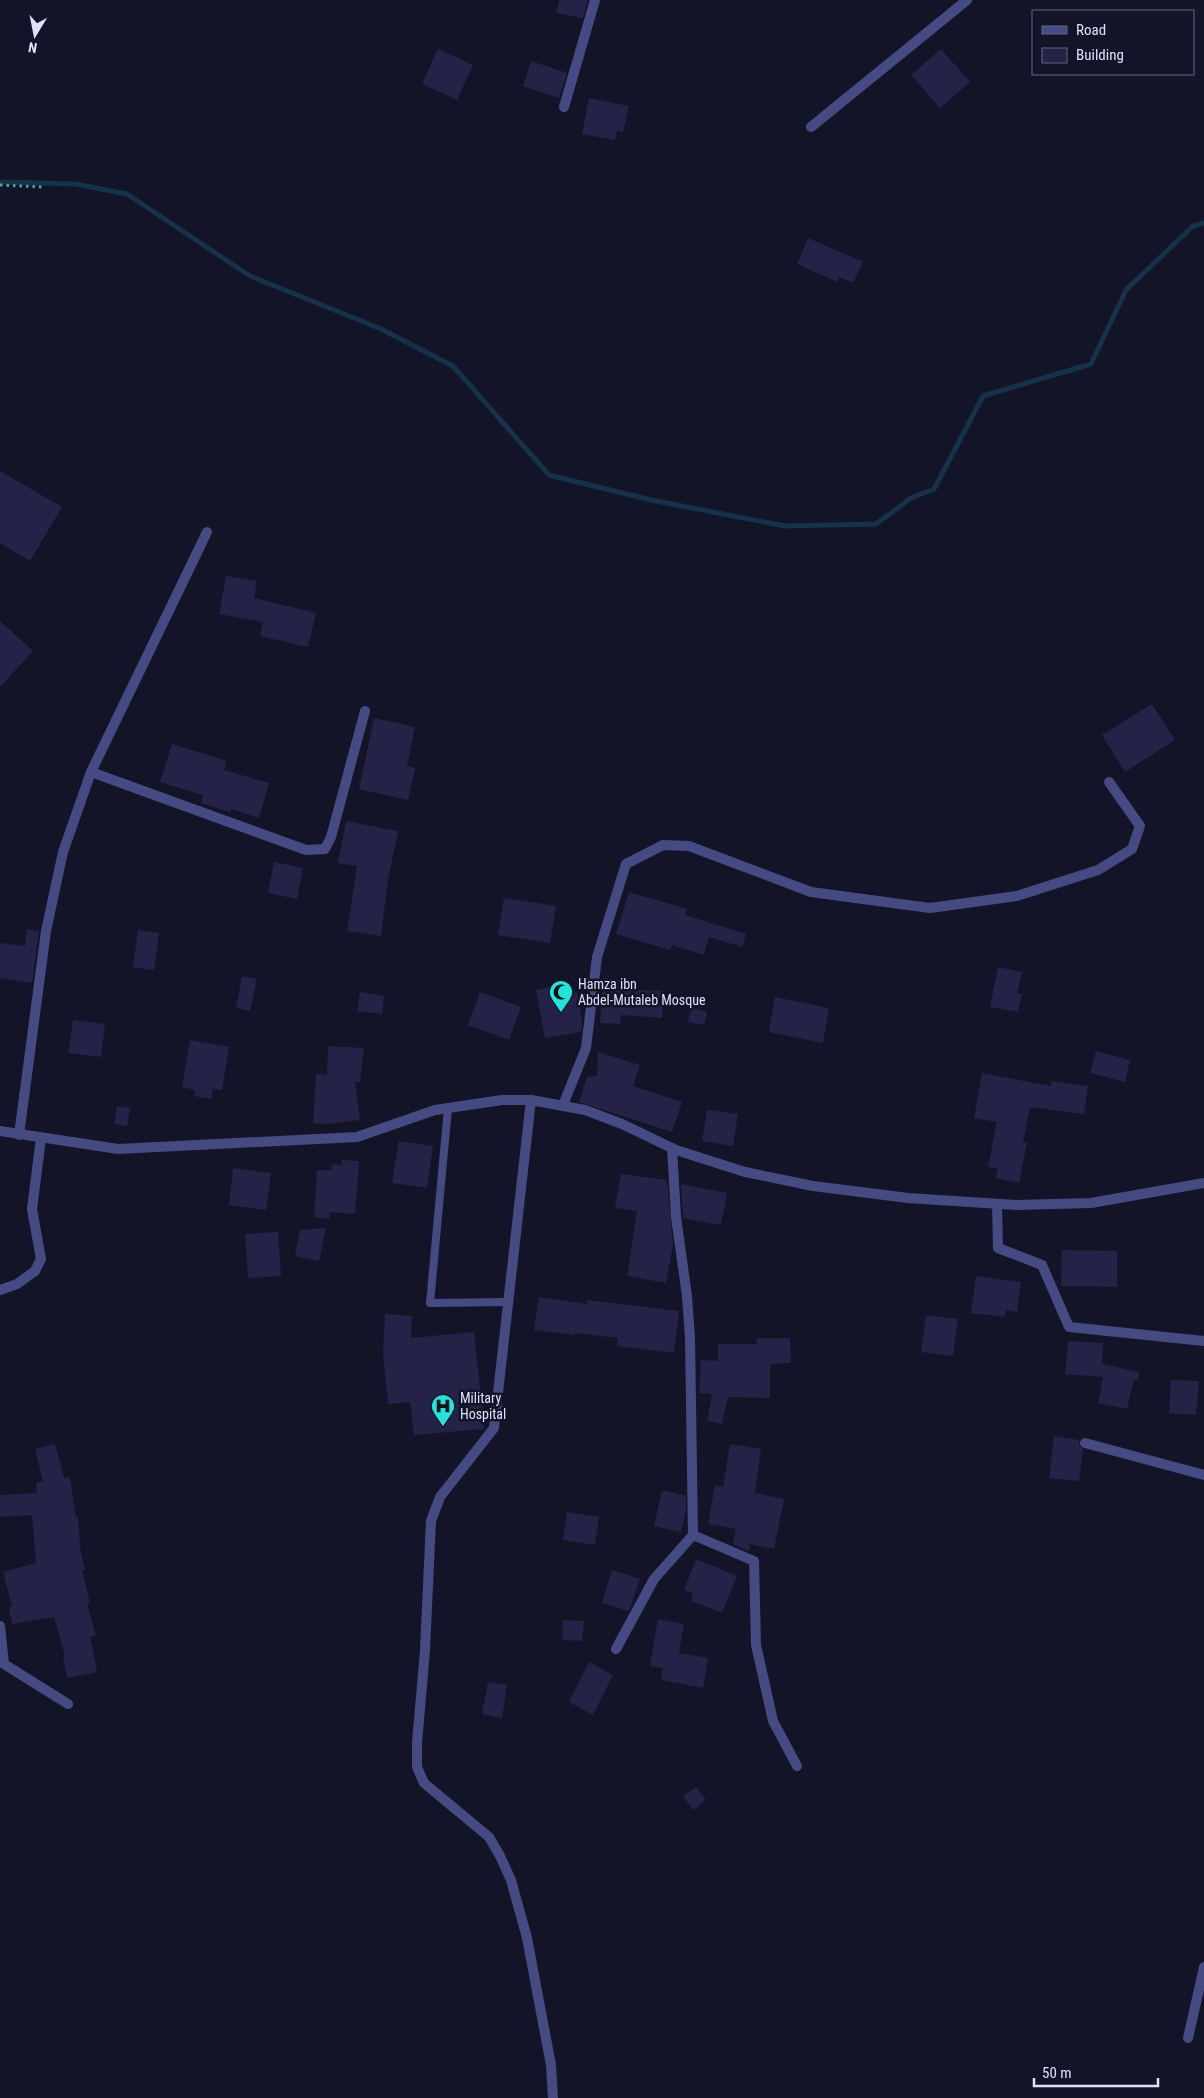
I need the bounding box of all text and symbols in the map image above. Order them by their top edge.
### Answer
north arrow [10,10,60,60]
legend [1032,10,1194,75]
text: Road [1076,21,1106,39]
text: N [27,39,38,56]
text: Building [1076,46,1124,64]
place label: Hamza ibn Abdel-Mutaleb Mosque [578,976,706,1008]
mosque icon: Hamza ibn Abdel-Mutaleb Mosque [548,979,574,1013]
place label: Military Hospital [460,1390,506,1422]
hospital icon: Military Hospital [430,1393,456,1427]
scale bar [1034,2056,1158,2088]
text: 50 m [1042,2064,1072,2082]

